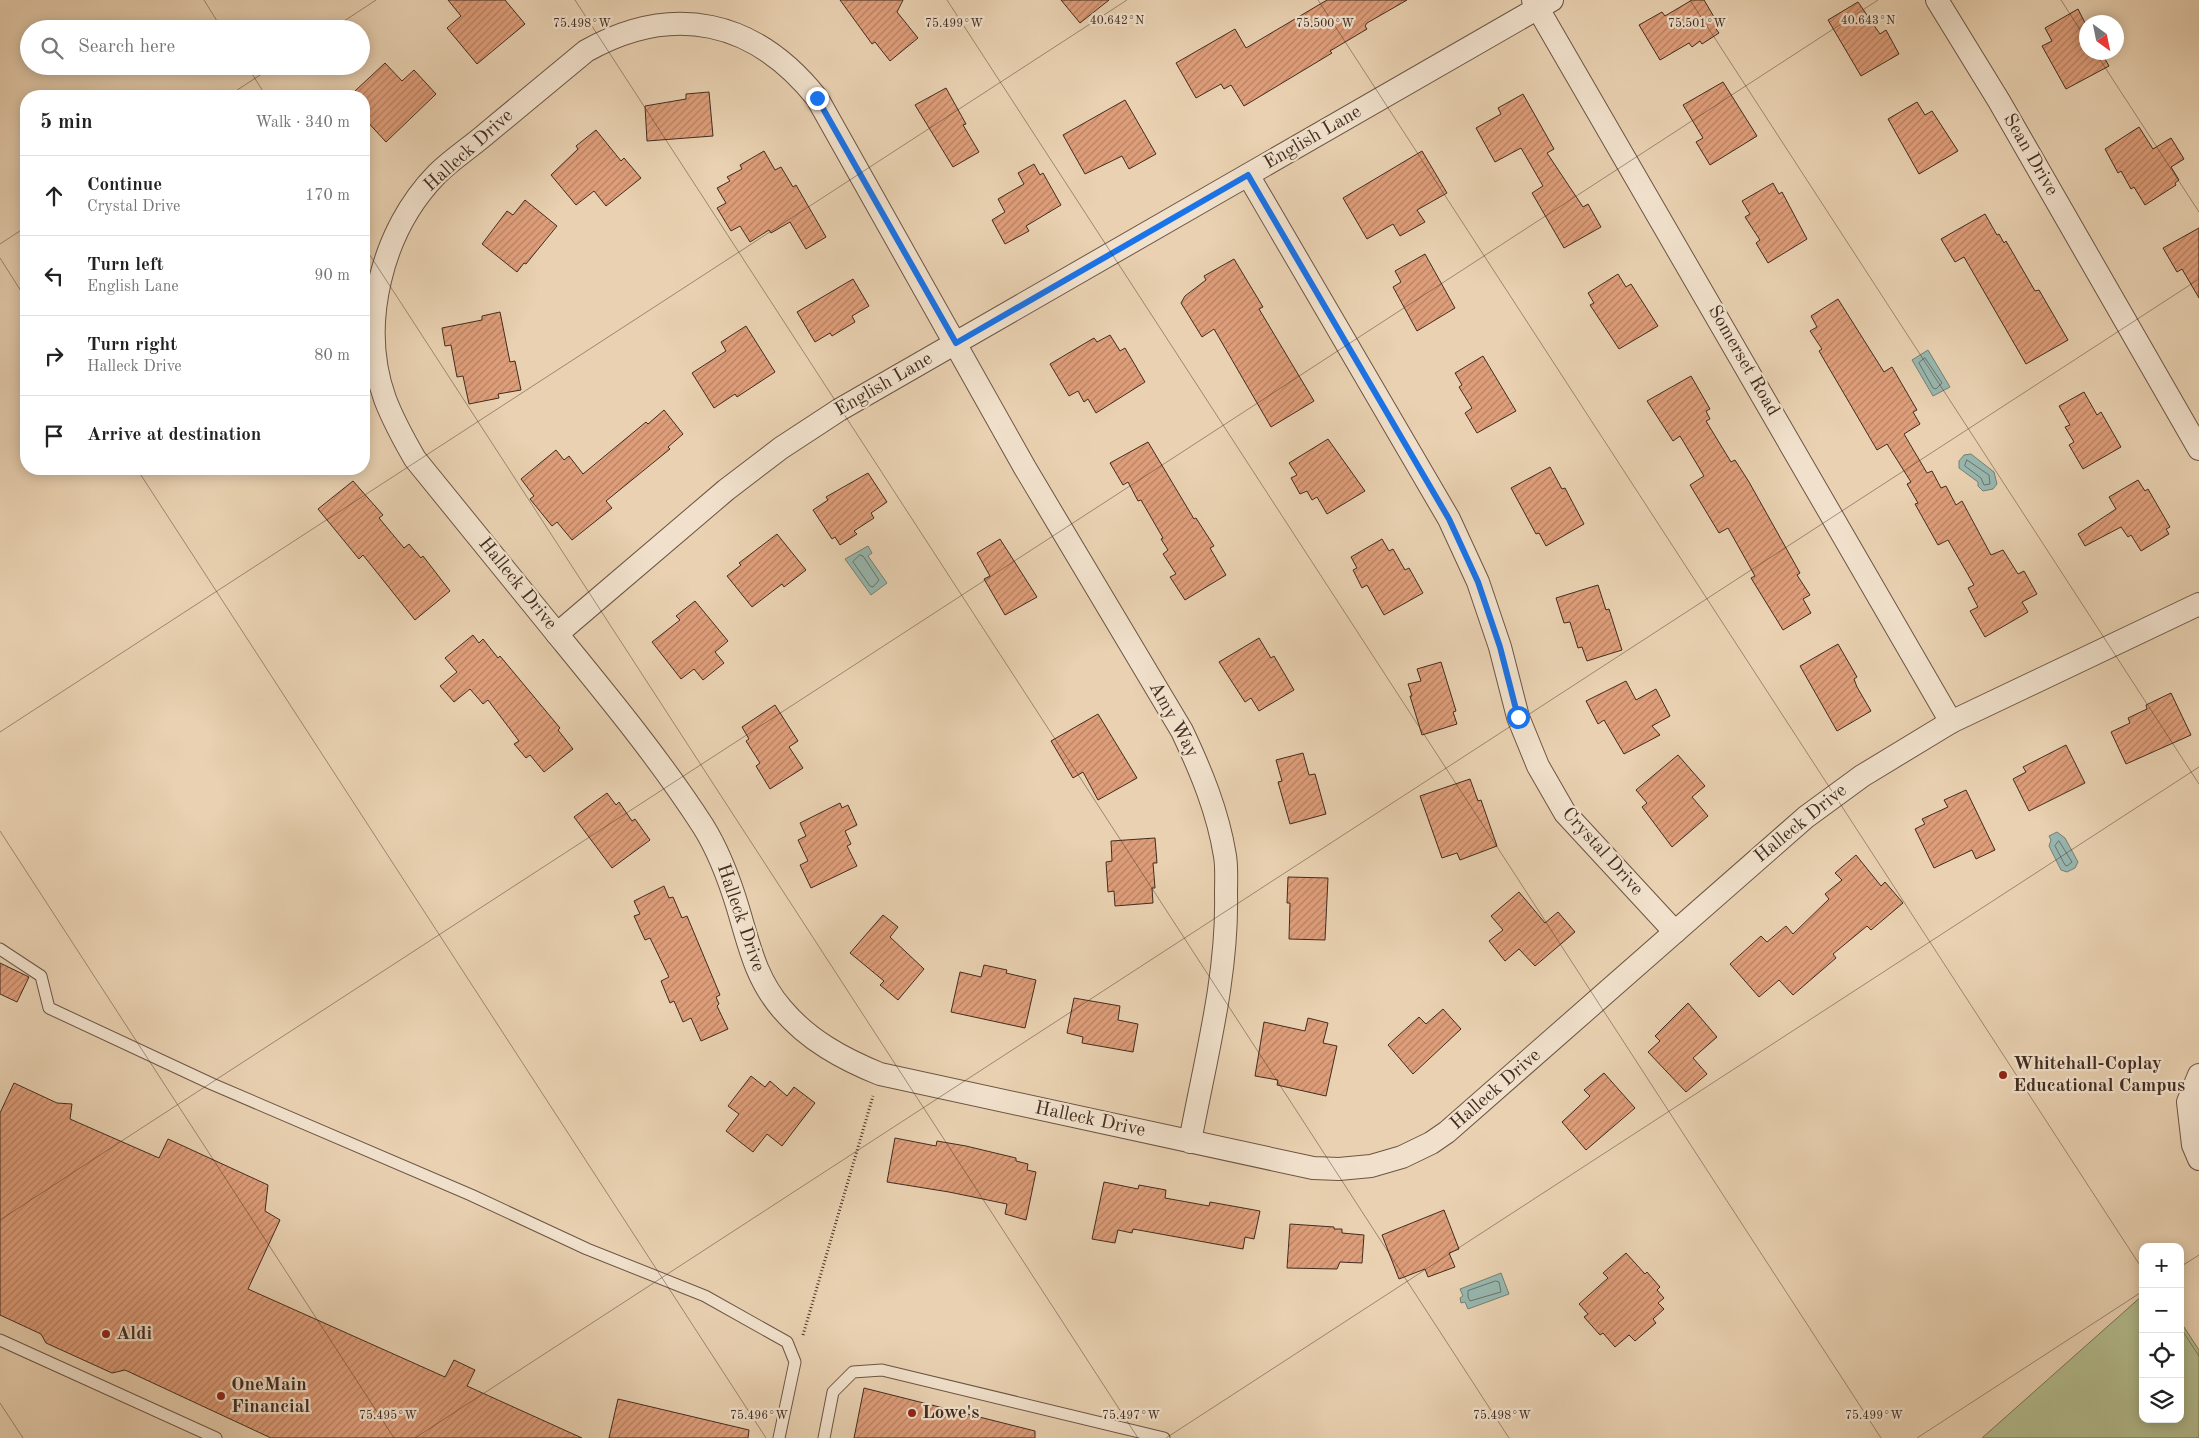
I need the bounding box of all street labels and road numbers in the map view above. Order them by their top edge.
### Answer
street label: English Lane [1261,103,1365,173]
street label: Halleck Drive [421,106,517,196]
street label: Sean Drive [1999,111,2061,199]
street label: Somerset Road [1704,303,1782,420]
street label: English Lane [832,350,936,420]
street label: Halleck Drive [474,534,560,634]
street label: Amy Way [1145,679,1201,761]
street label: Halleck Drive [1751,781,1851,867]
street label: Crystal Drive [1558,804,1646,900]
street label: Halleck Drive [713,862,767,974]
street label: Halleck Drive [1447,1046,1545,1134]
street label: Halleck Drive [1033,1099,1147,1141]

